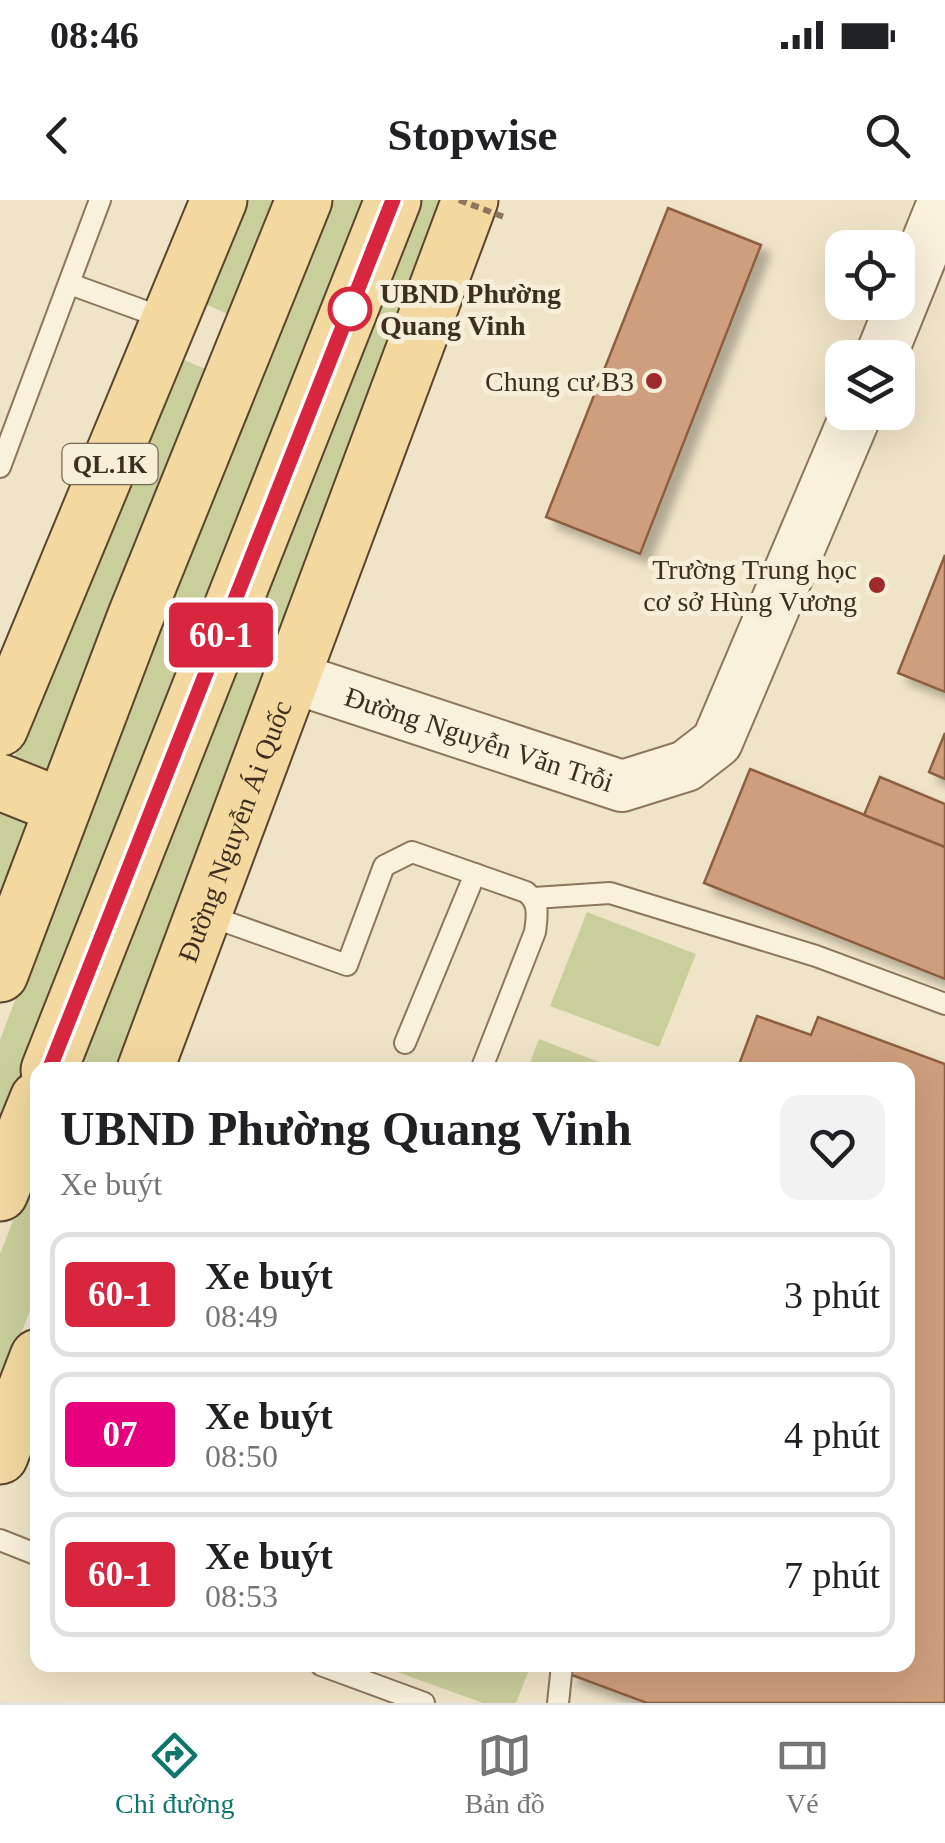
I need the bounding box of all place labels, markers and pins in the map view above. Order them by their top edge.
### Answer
place label: UBND Phường Quang Vinh [380,278,561,341]
marker: UBND Phường Quang Vinh [329,288,371,330]
place label: Chung cư B3 [485,366,634,397]
marker: Chung cư B3 [643,370,665,392]
place label: Trường Trung học cơ sở Hùng Vương [643,554,857,617]
marker: Trường Trung học cơ sở Hùng Vương [866,574,888,596]

